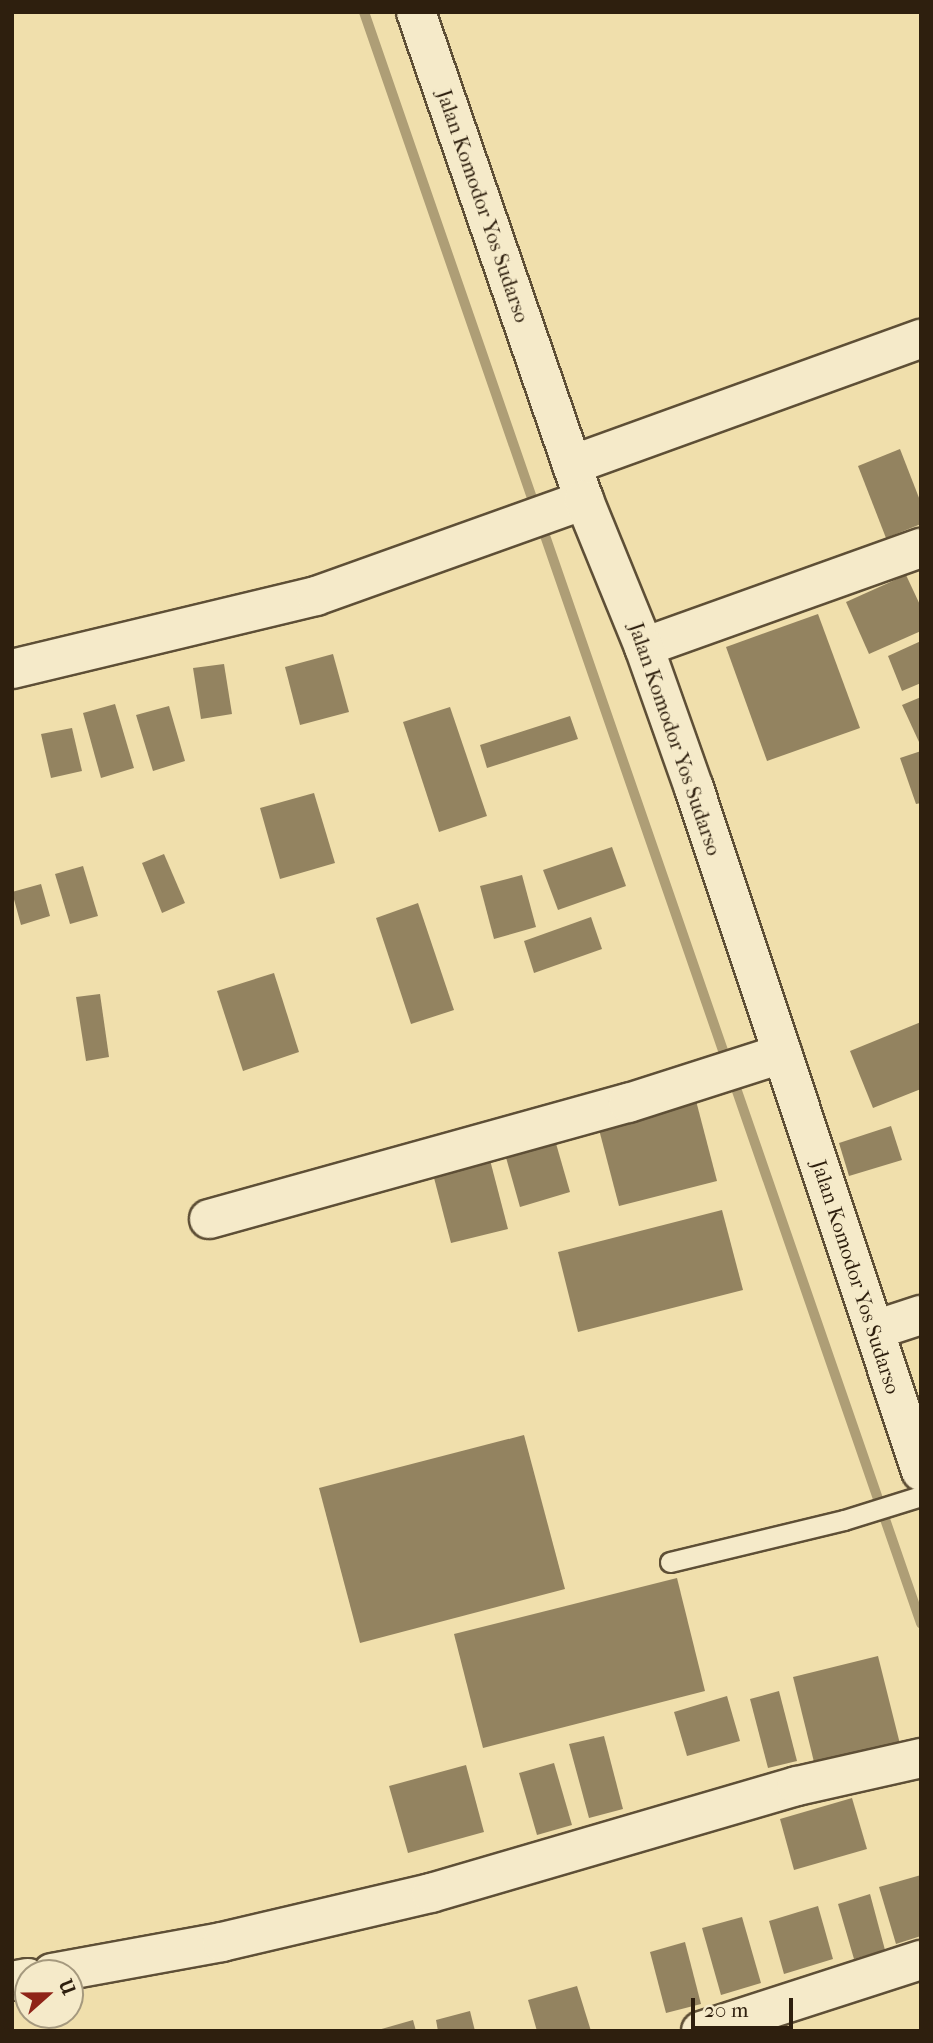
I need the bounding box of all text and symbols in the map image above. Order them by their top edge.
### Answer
street label: Jalan Komodor Yos Sudarso [431,86,535,326]
street label: Jalan Komodor Yos Sudarso [623,619,727,859]
street label: Jalan Komodor Yos Sudarso [806,1157,906,1397]
north arrow [14,1959,84,2029]
text: U [54,1976,80,1998]
scale bar [695,1983,796,2027]
text: 20 m [704,1998,748,2022]

